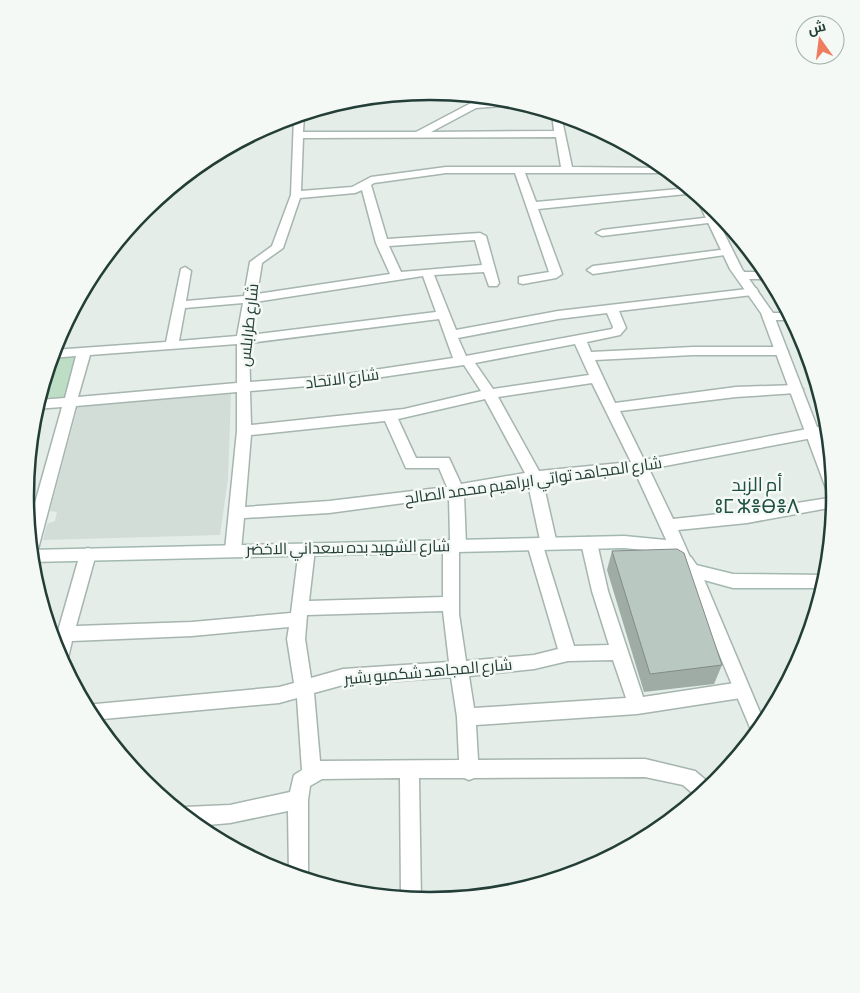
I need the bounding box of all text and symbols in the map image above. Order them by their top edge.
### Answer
north arrow [795,15,845,65]
text: ش [806,17,828,38]
street label: شارع طرابلس [235,283,264,368]
street label: شارع الاتحاد [304,365,380,394]
street label: شارع المجاهد تواتي ابراهيم محمد الصالح [403,453,664,512]
district label: أم الزبد ⵓⵎ ⵣⴻⴱⴻⴷ [714,473,800,517]
street label: شارع الشهيد بده سعداني الاخضر [245,536,450,563]
street label: شارع المجاهد شكمبو بشير [342,655,513,690]

